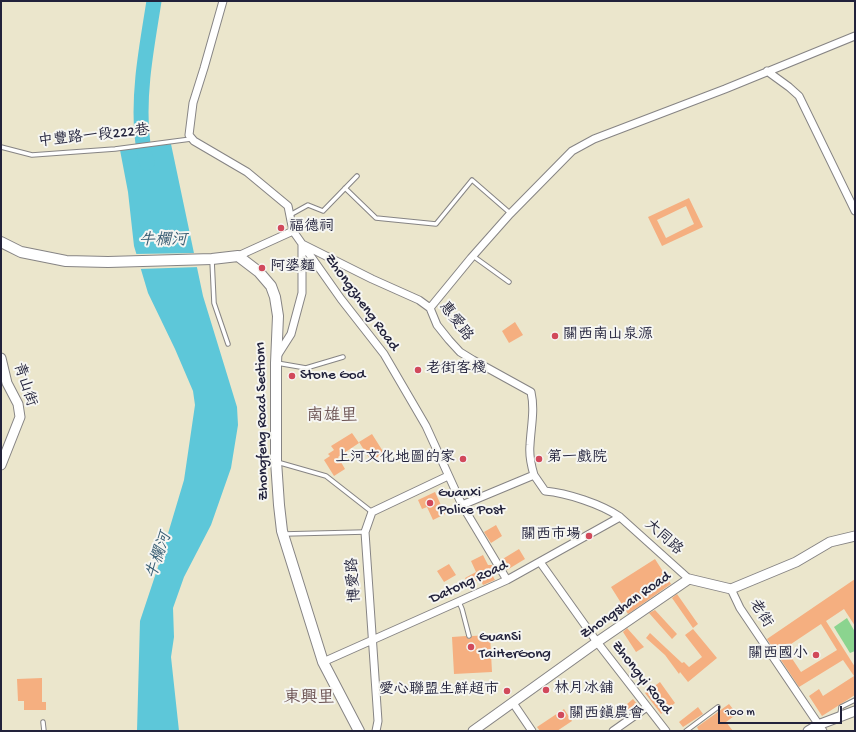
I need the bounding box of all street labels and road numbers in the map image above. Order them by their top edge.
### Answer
street label: 中豐路一段222巷 [37,122,151,152]
street label: Zhongzheng Road [320,251,402,355]
street label: 惠愛路 [434,299,476,345]
street label: Zhongfeng Road Section1 [253,341,273,501]
street label: 青山街 [8,361,40,409]
street label: 大同路 [640,516,686,560]
street label: 博愛路 [344,557,366,603]
street label: Datong Road [427,557,511,609]
street label: Zhongshan Road [577,568,675,644]
street label: 老街 [744,597,776,631]
street label: Zhongyi Road [607,638,675,718]

